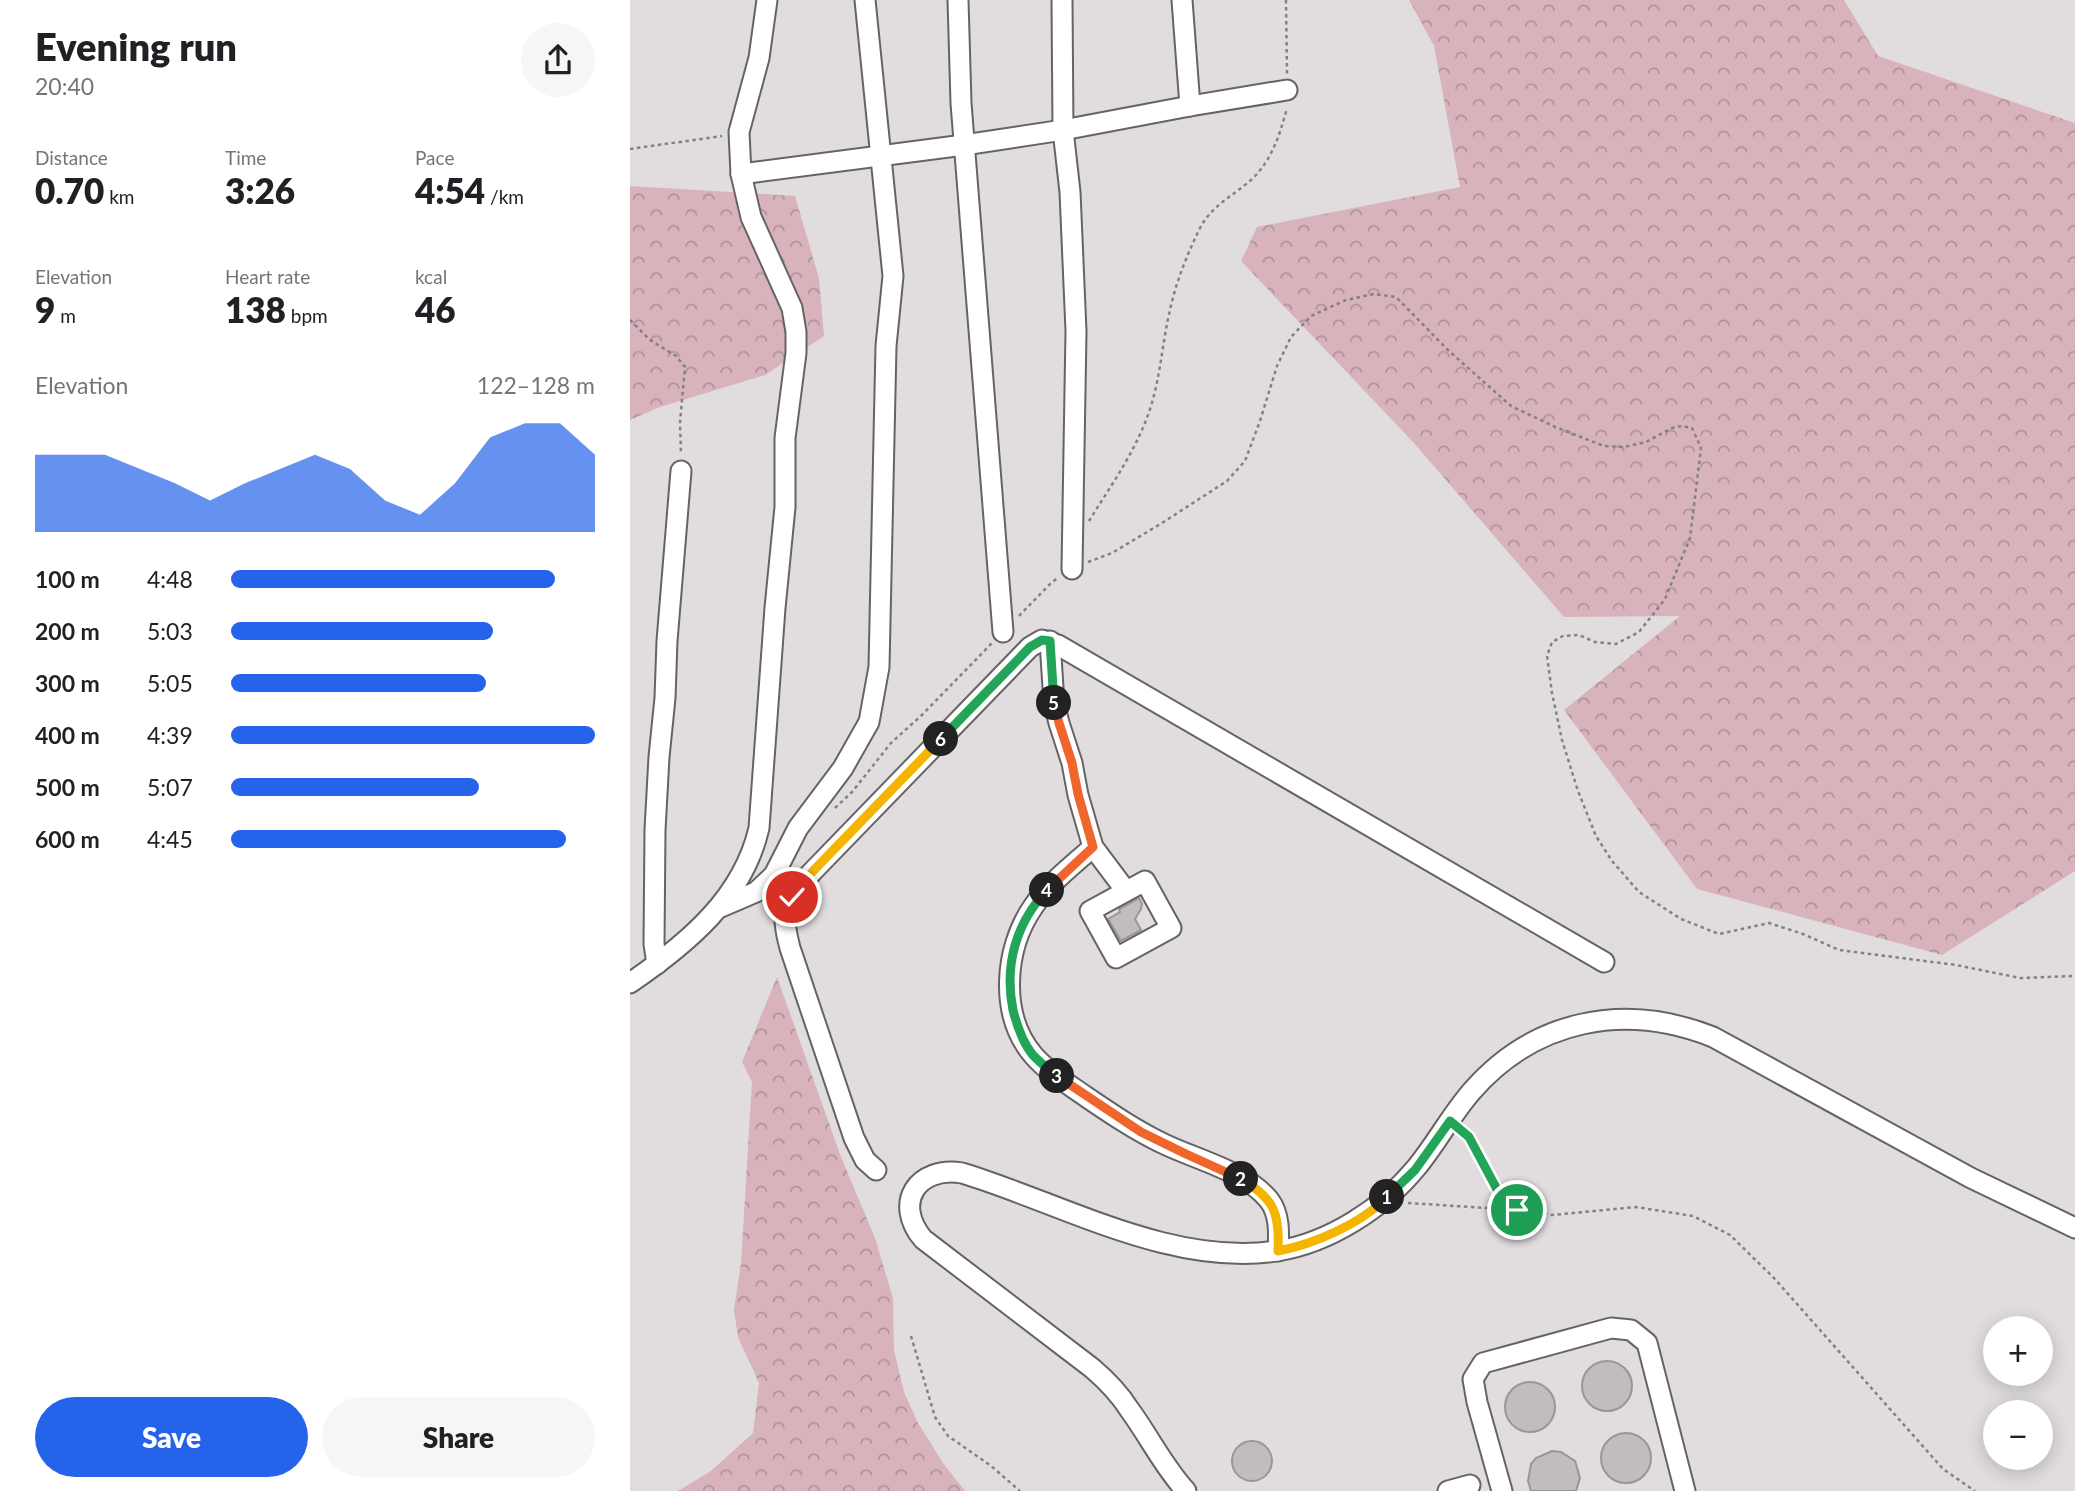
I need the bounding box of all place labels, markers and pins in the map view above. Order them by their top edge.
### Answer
pin: 5 [1036,686,1072,720]
pin: 6 [924,722,958,756]
pin [762,867,822,927]
pin: 4 [1030,872,1064,908]
pin: 3 [1040,1058,1074,1094]
pin: 2 [1224,1162,1258,1196]
pin: 1 [1370,1180,1404,1214]
pin [1487,1180,1547,1240]

